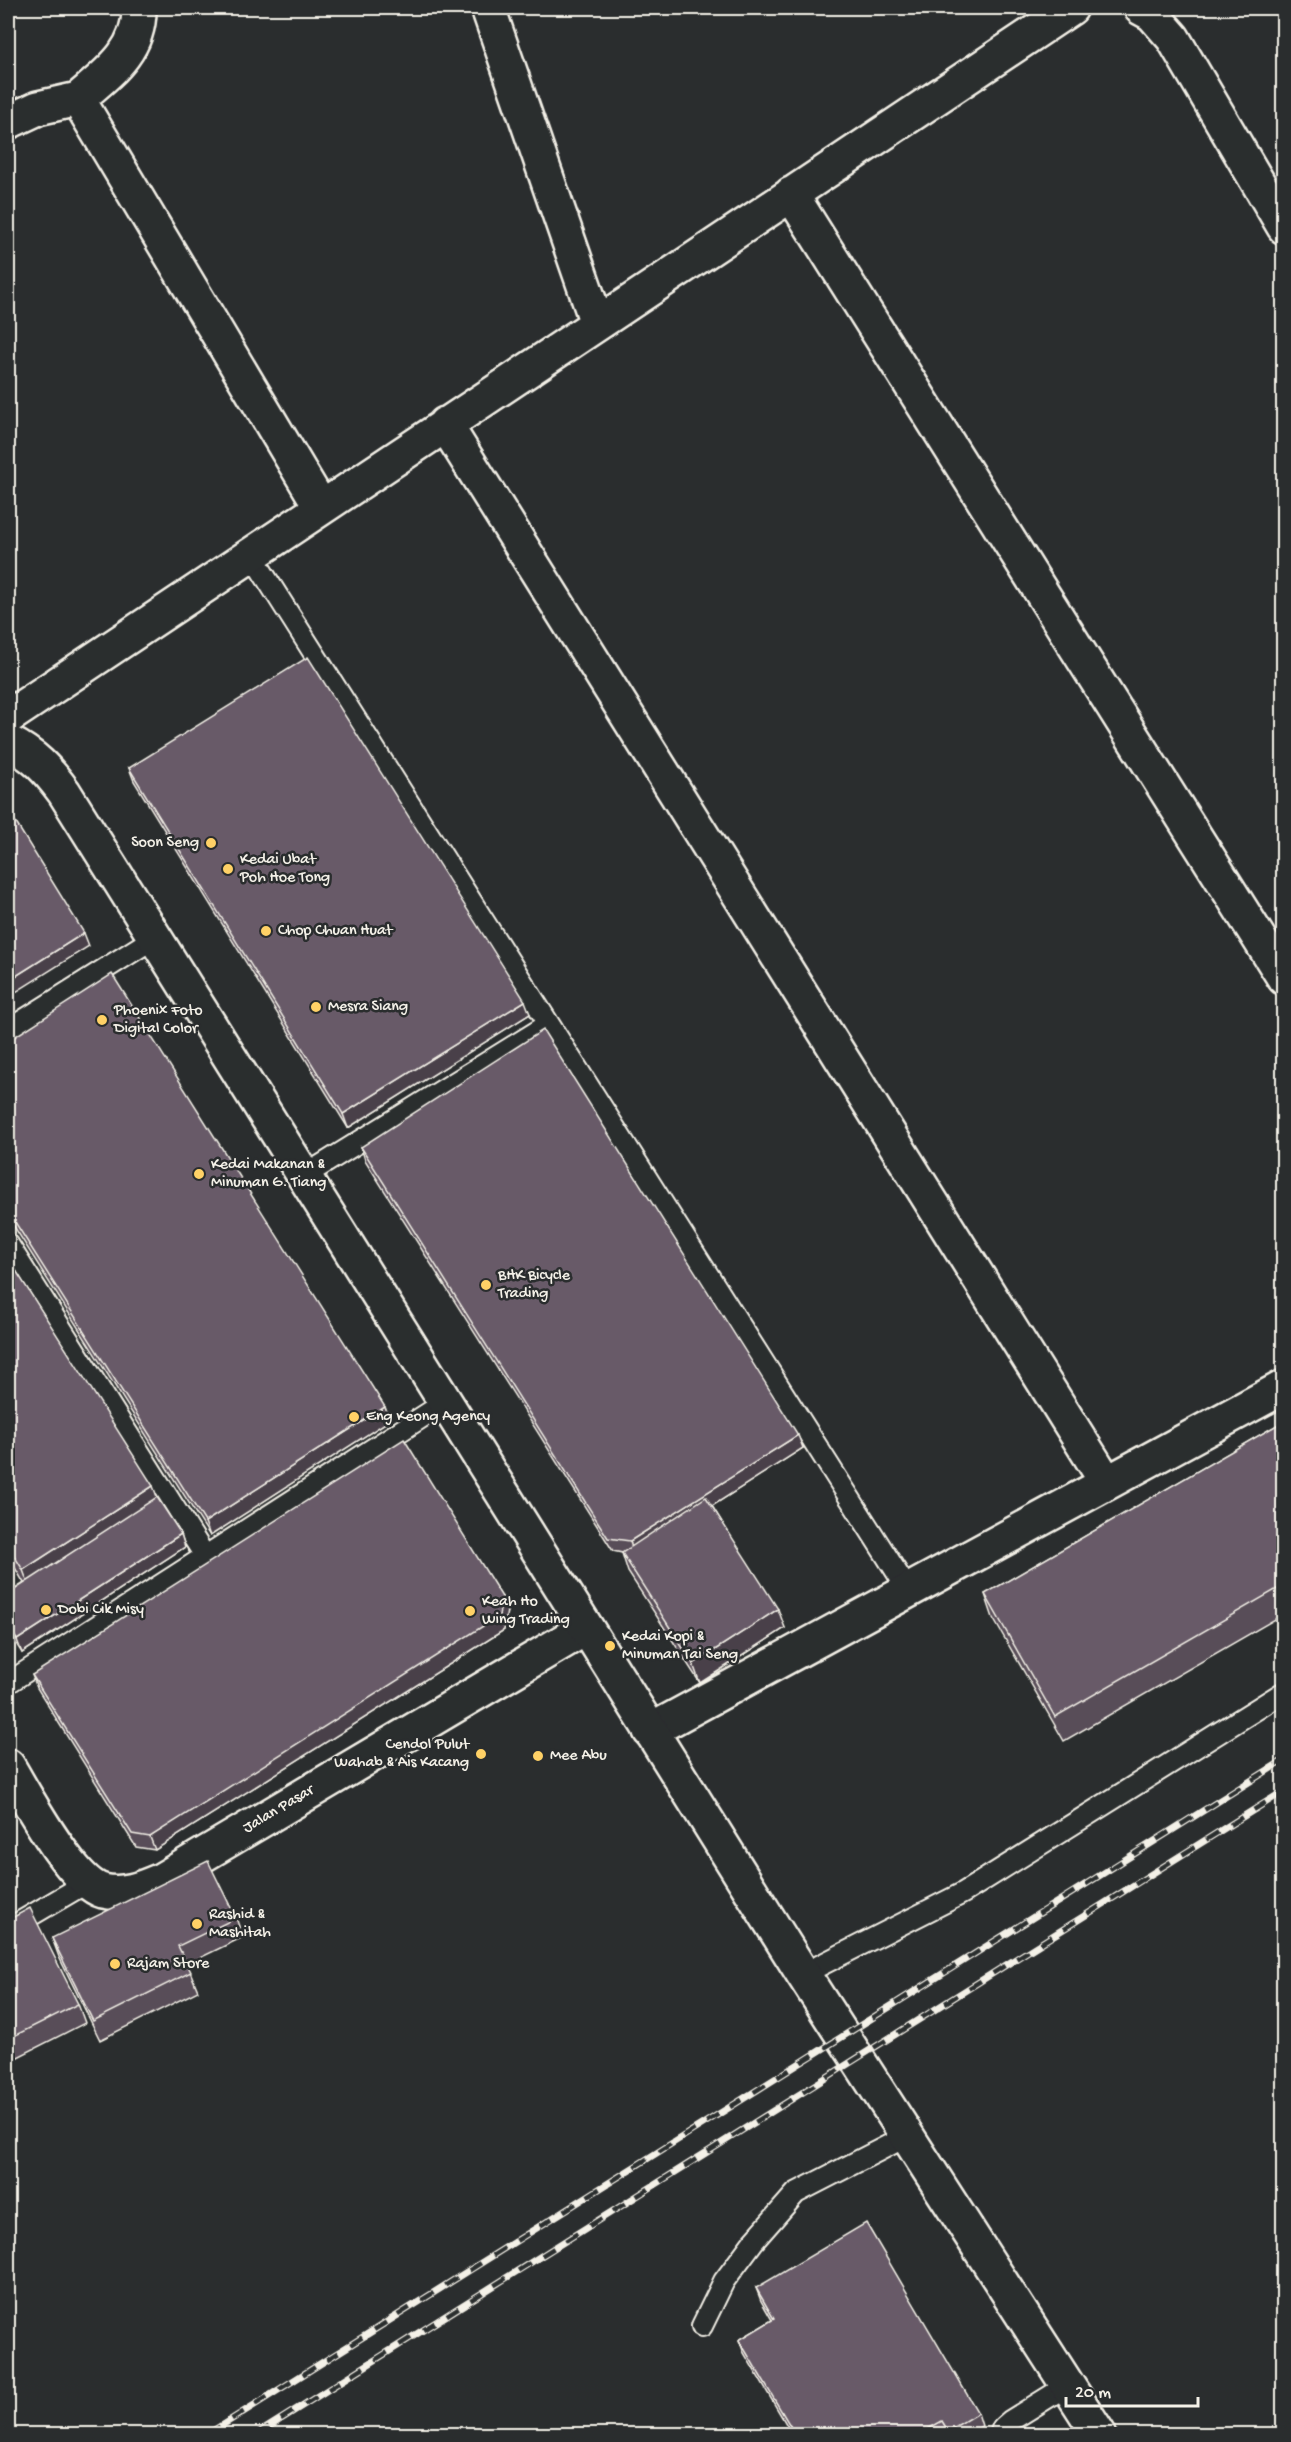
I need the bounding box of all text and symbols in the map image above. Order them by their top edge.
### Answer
place label: Soon Seng [131,834,199,853]
marker: Soon Seng [204,836,218,850]
place label: Kedai Ubat Poh Hoe Tong [239,851,330,888]
marker: Kedai Ubat Poh Hoe Tong [221,862,235,876]
place label: Chop Chuan Huat [278,922,394,941]
marker: Chop Chuan Huat [259,924,273,938]
place label: Mesra Siang [328,998,408,1017]
marker: Mesra Siang [309,1000,323,1014]
place label: Phoenix Foto Digital Color [113,1002,203,1039]
marker: Phoenix Foto Digital Color [95,1013,109,1027]
place label: Kedai Makanan & Minuman G. Tiang [211,1156,326,1193]
marker: Kedai Makanan & Minuman G. Tiang [192,1167,206,1181]
place label: BHK Bicycle Trading [497,1267,571,1304]
marker: BHK Bicycle Trading [479,1278,493,1292]
place label: Eng Keong Agency [366,1408,490,1427]
marker: Eng Keong Agency [347,1410,361,1424]
place label: Keah Ho Wing Trading [482,1593,570,1630]
place label: Dobi Cik Misy [57,1601,144,1620]
marker: Dobi Cik Misy [39,1603,53,1617]
marker: Keah Ho Wing Trading [463,1604,477,1618]
place label: Kedai Kopi & Minuman Tai Seng [622,1628,738,1665]
marker: Kedai Kopi & Minuman Tai Seng [603,1639,617,1653]
place label: Cendol Pulut Wahab & Ais Kacang [334,1736,470,1773]
marker: Cendol Pulut Wahab & Ais Kacang [474,1747,488,1761]
place label: Mee Abu [550,1747,607,1766]
marker: Mee Abu [531,1749,545,1763]
street label: Jalan Pasar [240,1781,319,1839]
place label: Rashid & Mashitah [209,1906,271,1943]
marker: Rashid & Mashitah [190,1917,204,1931]
place label: Rajam Store [127,1955,210,1974]
marker: Rajam Store [108,1957,122,1971]
scale bar [1066,2370,1198,2408]
text: 20 m [1075,2383,1111,2404]

